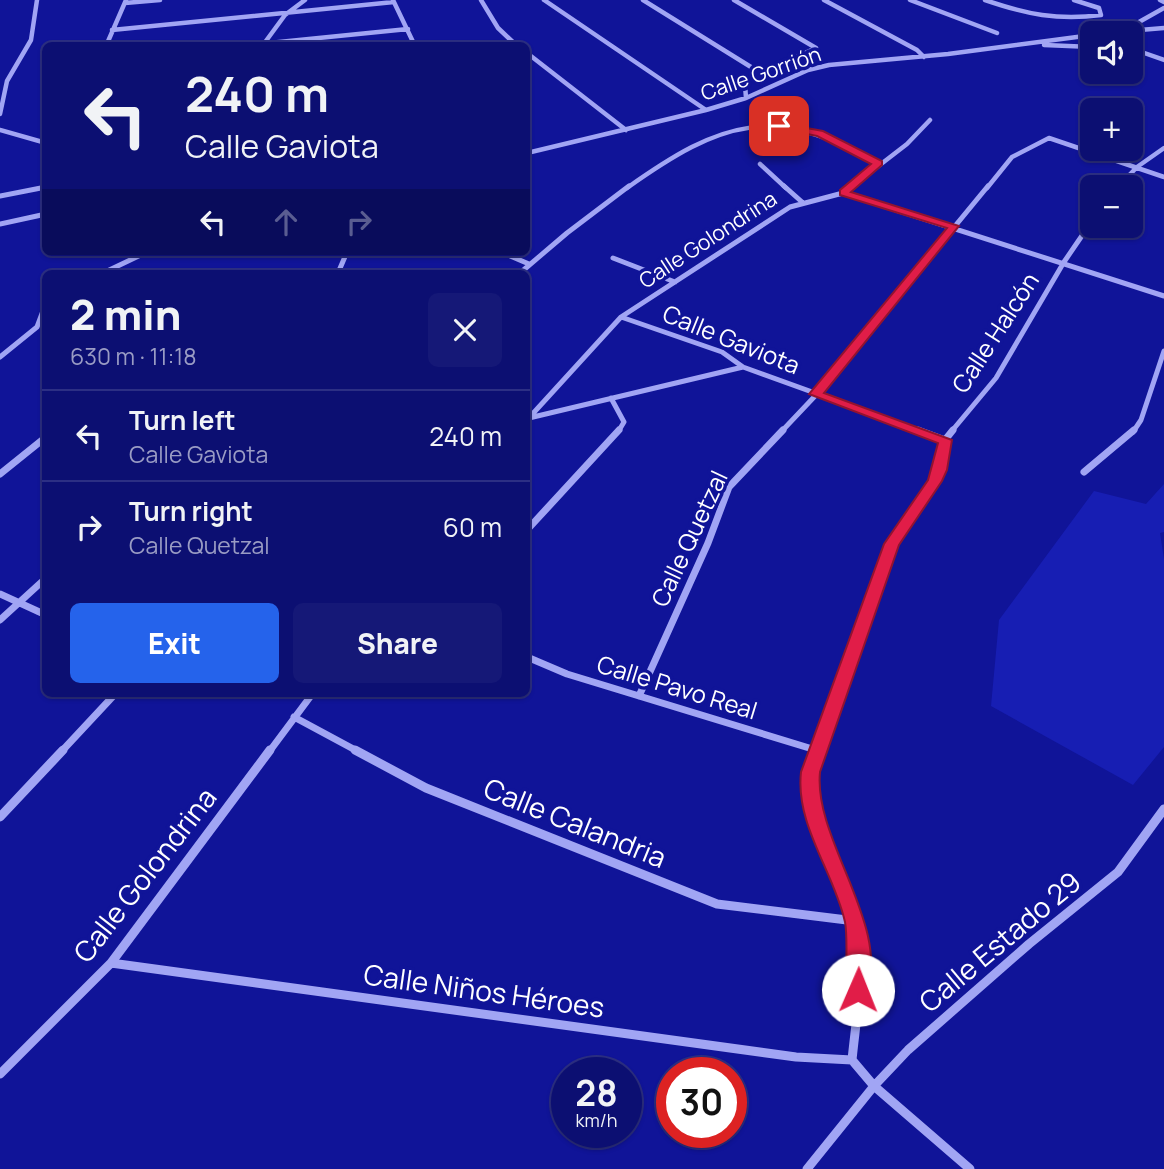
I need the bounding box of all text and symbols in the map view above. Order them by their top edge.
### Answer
map controls [1080,21,1143,238]
button: sound [1080,21,1143,84]
street label: Calle Gorrión [697,39,824,107]
text: 240 m [185,60,329,127]
icon: left [70,70,161,161]
pin [749,96,809,156]
button: + [1080,98,1143,161]
icon: arrive [760,107,798,145]
text: Calle Gaviota [185,124,379,168]
button: − [1080,175,1143,238]
street label: Calle Golondrina [633,184,782,294]
icon: left [194,203,232,241]
icon: ahead [267,203,305,241]
icon: right [340,203,378,241]
street label: Calle Halcón [944,266,1046,399]
text: 2 min [70,285,181,343]
button: close [428,293,502,367]
street label: Calle Gaviota [658,296,805,381]
text: 630 m · 11:18 [70,340,197,372]
text: Turn left [129,402,236,438]
icon: left [70,417,108,455]
text: 240 m [429,418,502,454]
text: Calle Gaviota [129,438,268,470]
street label: Calle Quetzal [643,465,735,612]
text: Turn right [129,493,253,529]
icon: right [70,508,108,546]
text: 60 m [443,509,502,545]
text: Calle Quetzal [129,529,270,561]
button: Exit [70,603,279,683]
button: Share [293,603,502,683]
street label: Calle Pavo Real [593,647,762,727]
street label: Calle Calandria [478,768,672,876]
street label: Calle Golondrina [64,779,224,970]
street label: Calle Estado 29 [910,862,1088,1020]
position arrow [821,953,895,1027]
street label: Calle Niños Héroes [361,954,607,1026]
speed limit sign: 30 [656,1057,747,1148]
text: 28 [575,1069,618,1117]
text: km/h [576,1108,617,1132]

